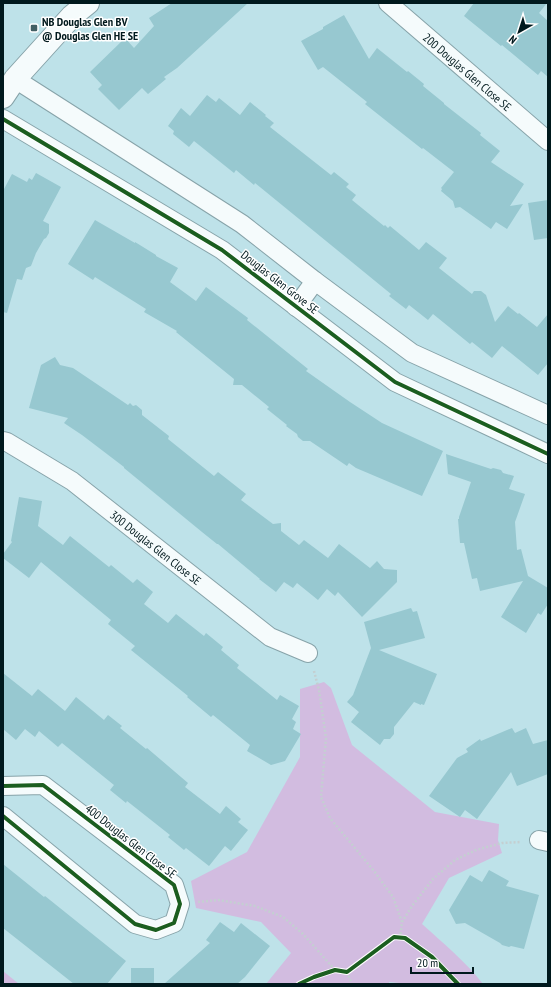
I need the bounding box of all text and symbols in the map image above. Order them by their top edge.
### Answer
north arrow [499,12,539,52]
place label: NB Douglas Glen BV @ Douglas Glen HE SE [42,14,138,43]
marker: NB Douglas Glen BV @ Douglas Glen HE SE [29,23,39,33]
street label: 200 Douglas Glen Close SE [420,29,515,114]
text: N [506,32,519,47]
street label: Douglas Glen Grove SE [238,247,322,317]
street label: 300 Douglas Glen Close SE [108,507,205,588]
street label: 400 Douglas Glen Close SE [82,801,180,881]
scale bar [411,949,473,975]
text: 20 m [417,955,438,970]

